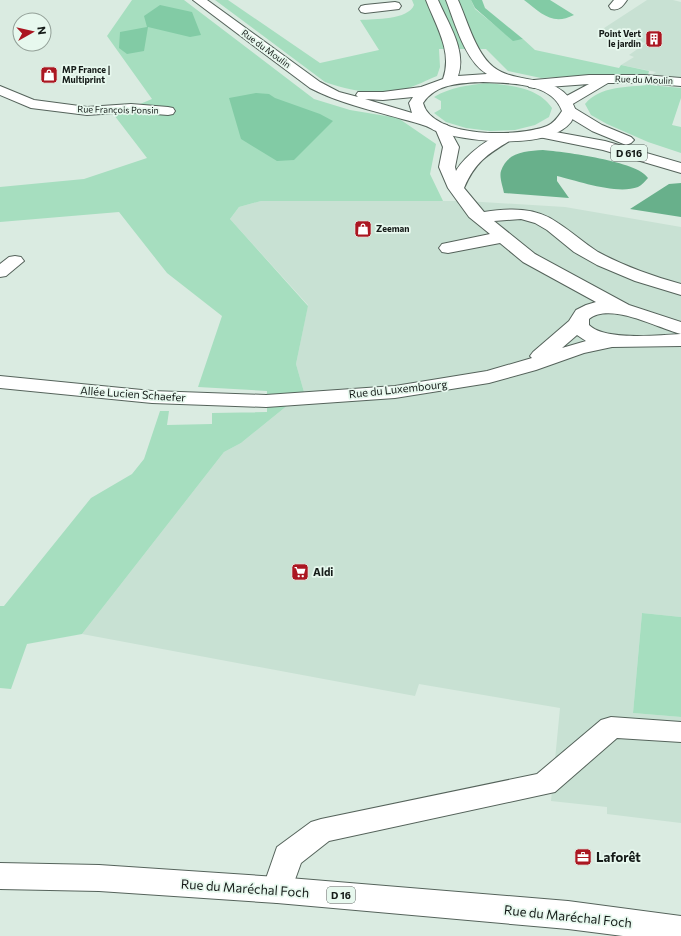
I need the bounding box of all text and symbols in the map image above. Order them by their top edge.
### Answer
north arrow [12,12,52,52]
text: N [35,26,49,36]
street label: Rue du Moulin [240,27,293,70]
place label: Point Vert le jardin [599,28,641,49]
building icon: Point Vert le jardin [644,29,664,49]
place label: MP France | Multiprint [62,64,110,85]
shop icon: MP France | Multiprint [39,65,59,85]
street label: Rue du Moulin [615,73,673,86]
street label: Rue François Ponsin [77,103,159,116]
road number: D 616 [611,145,647,161]
shop icon: Zeeman [353,219,373,239]
place label: Zeeman [376,223,409,234]
street label: Rue du Luxembourg [348,377,448,400]
street label: Allée Lucien Schaefer [80,383,187,404]
supermarket icon: Aldi [290,562,310,582]
place label: Aldi [313,565,333,578]
office icon: Laforêt [573,847,593,867]
place label: Laforêt [596,849,641,865]
street label: Rue du Maréchal Foch [180,876,310,900]
road number: D 16 [327,887,355,903]
street label: Rue du Maréchal Foch [503,901,633,931]

